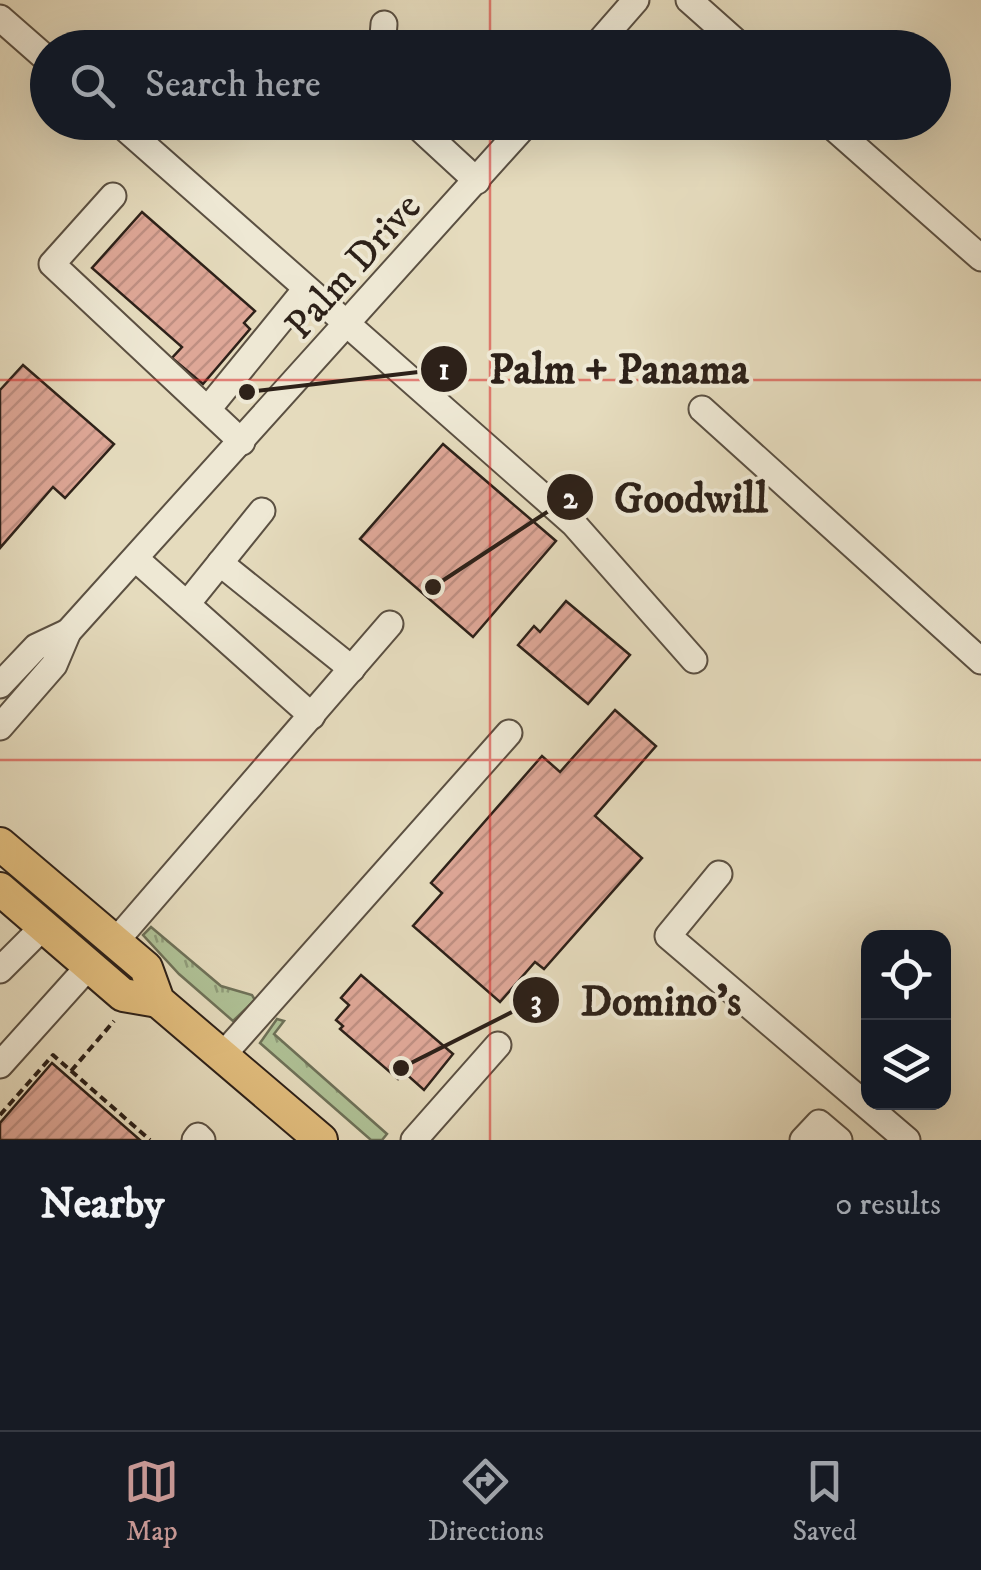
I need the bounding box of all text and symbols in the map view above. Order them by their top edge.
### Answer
search box [30,30,951,140]
icon: search [65,58,120,113]
text: Search here [145,61,321,109]
street label: Palm Drive [275,183,433,351]
callout: Palm + Panama [419,333,769,405]
text: Palm + Panama [489,345,750,397]
text: 1 [438,352,450,389]
callout: Goodwill [545,461,788,533]
text: Goodwill [614,474,769,526]
text: 2 [563,481,578,518]
map controls [861,930,951,1110]
button: locate [861,930,951,1020]
callout: Domino's [511,964,762,1036]
text: Domino's [581,977,741,1029]
text: 3 [530,984,542,1021]
button: layers [861,1020,951,1110]
text: Nearby [40,1179,164,1231]
text: 0 results [835,1185,941,1225]
tab: Map [124,1454,179,1549]
tab: Directions [428,1454,544,1549]
tab: Saved [792,1454,857,1549]

